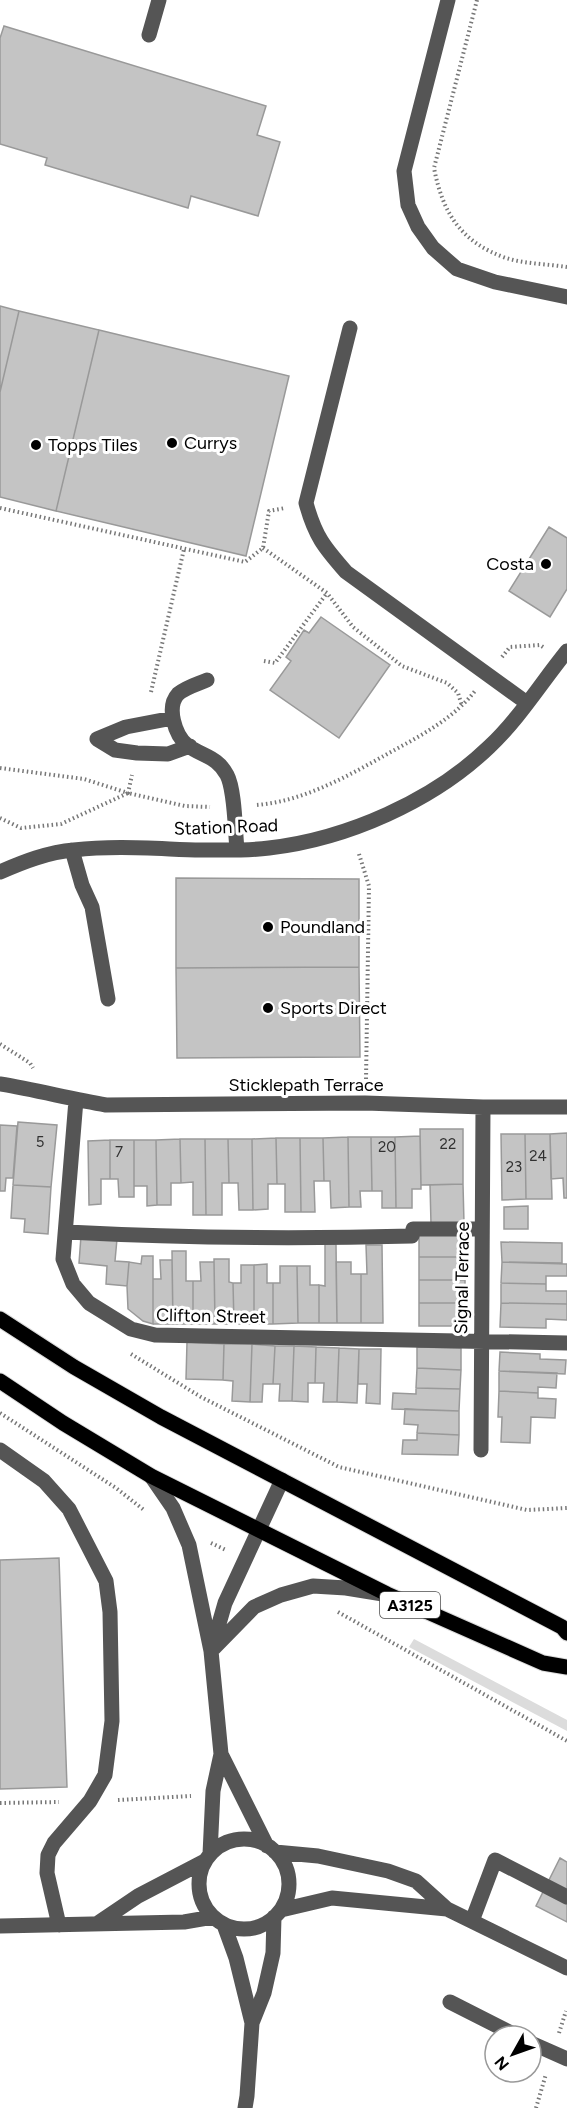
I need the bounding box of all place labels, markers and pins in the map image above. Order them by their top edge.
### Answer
place label: Currys [184,432,237,454]
place label: Topps Tiles [48,434,138,456]
marker: Currys [165,436,179,450]
marker: Topps Tiles [29,438,43,452]
place label: Costa [486,553,534,575]
marker: Costa [539,557,553,571]
place label: Poundland [280,916,365,938]
marker: Poundland [261,920,275,934]
place label: Sports Direct [280,997,387,1019]
marker: Sports Direct [261,1001,275,1015]

